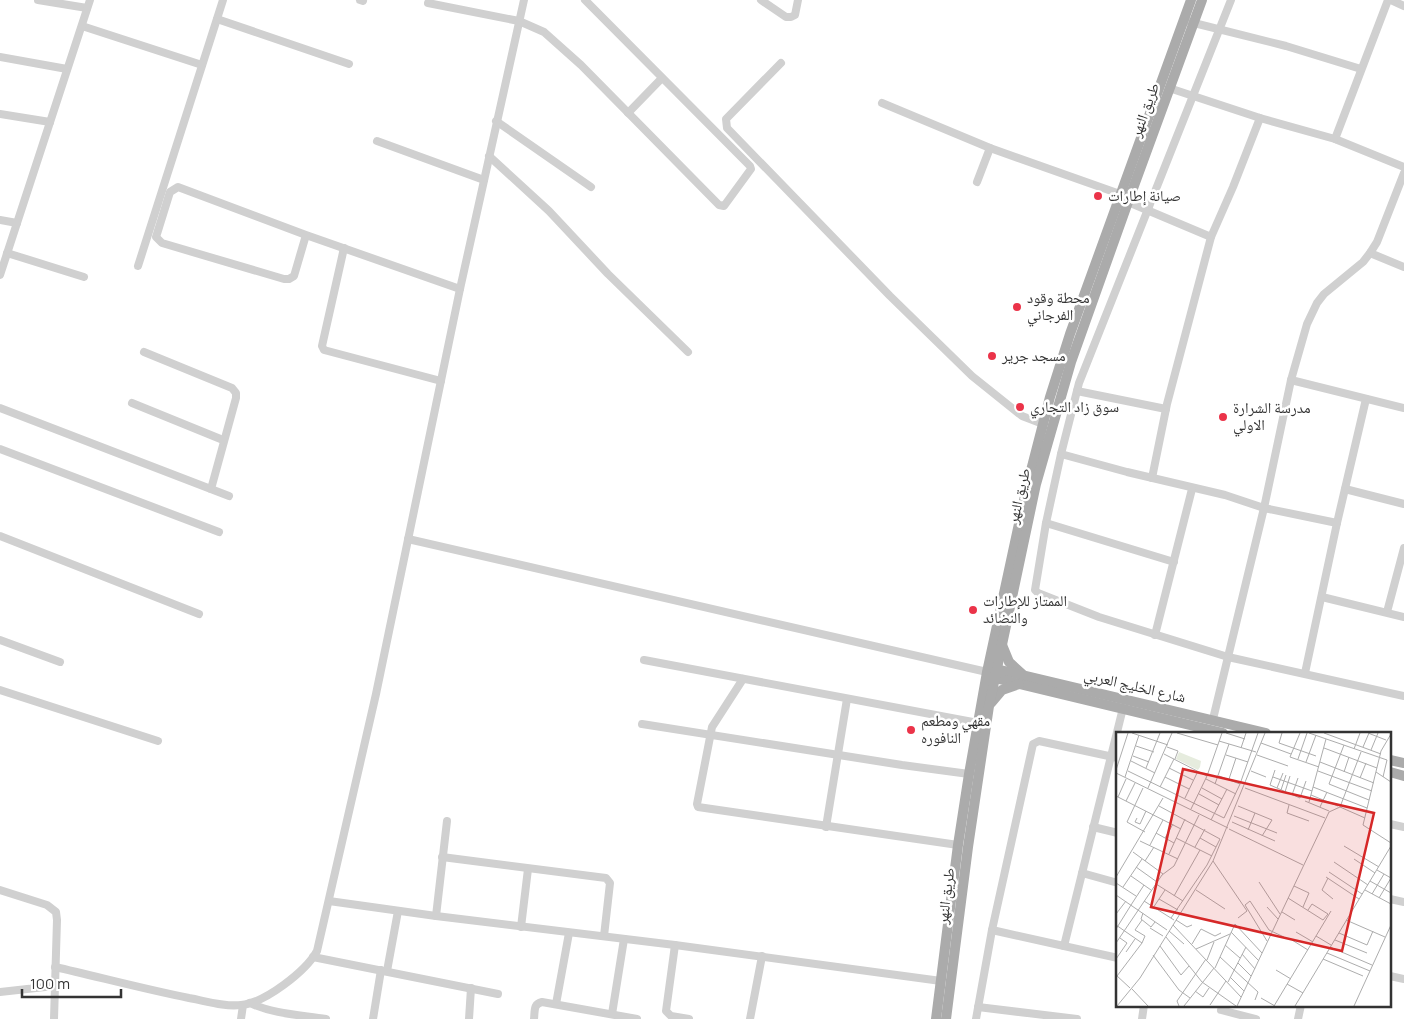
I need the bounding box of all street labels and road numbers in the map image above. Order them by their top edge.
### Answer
street label: طريق النهر [1125,80,1164,141]
street label: طريق النهر [1002,466,1035,527]
street label: شارع الخليج العربي [1082,664,1188,709]
street label: طريق النهر [932,866,959,926]

